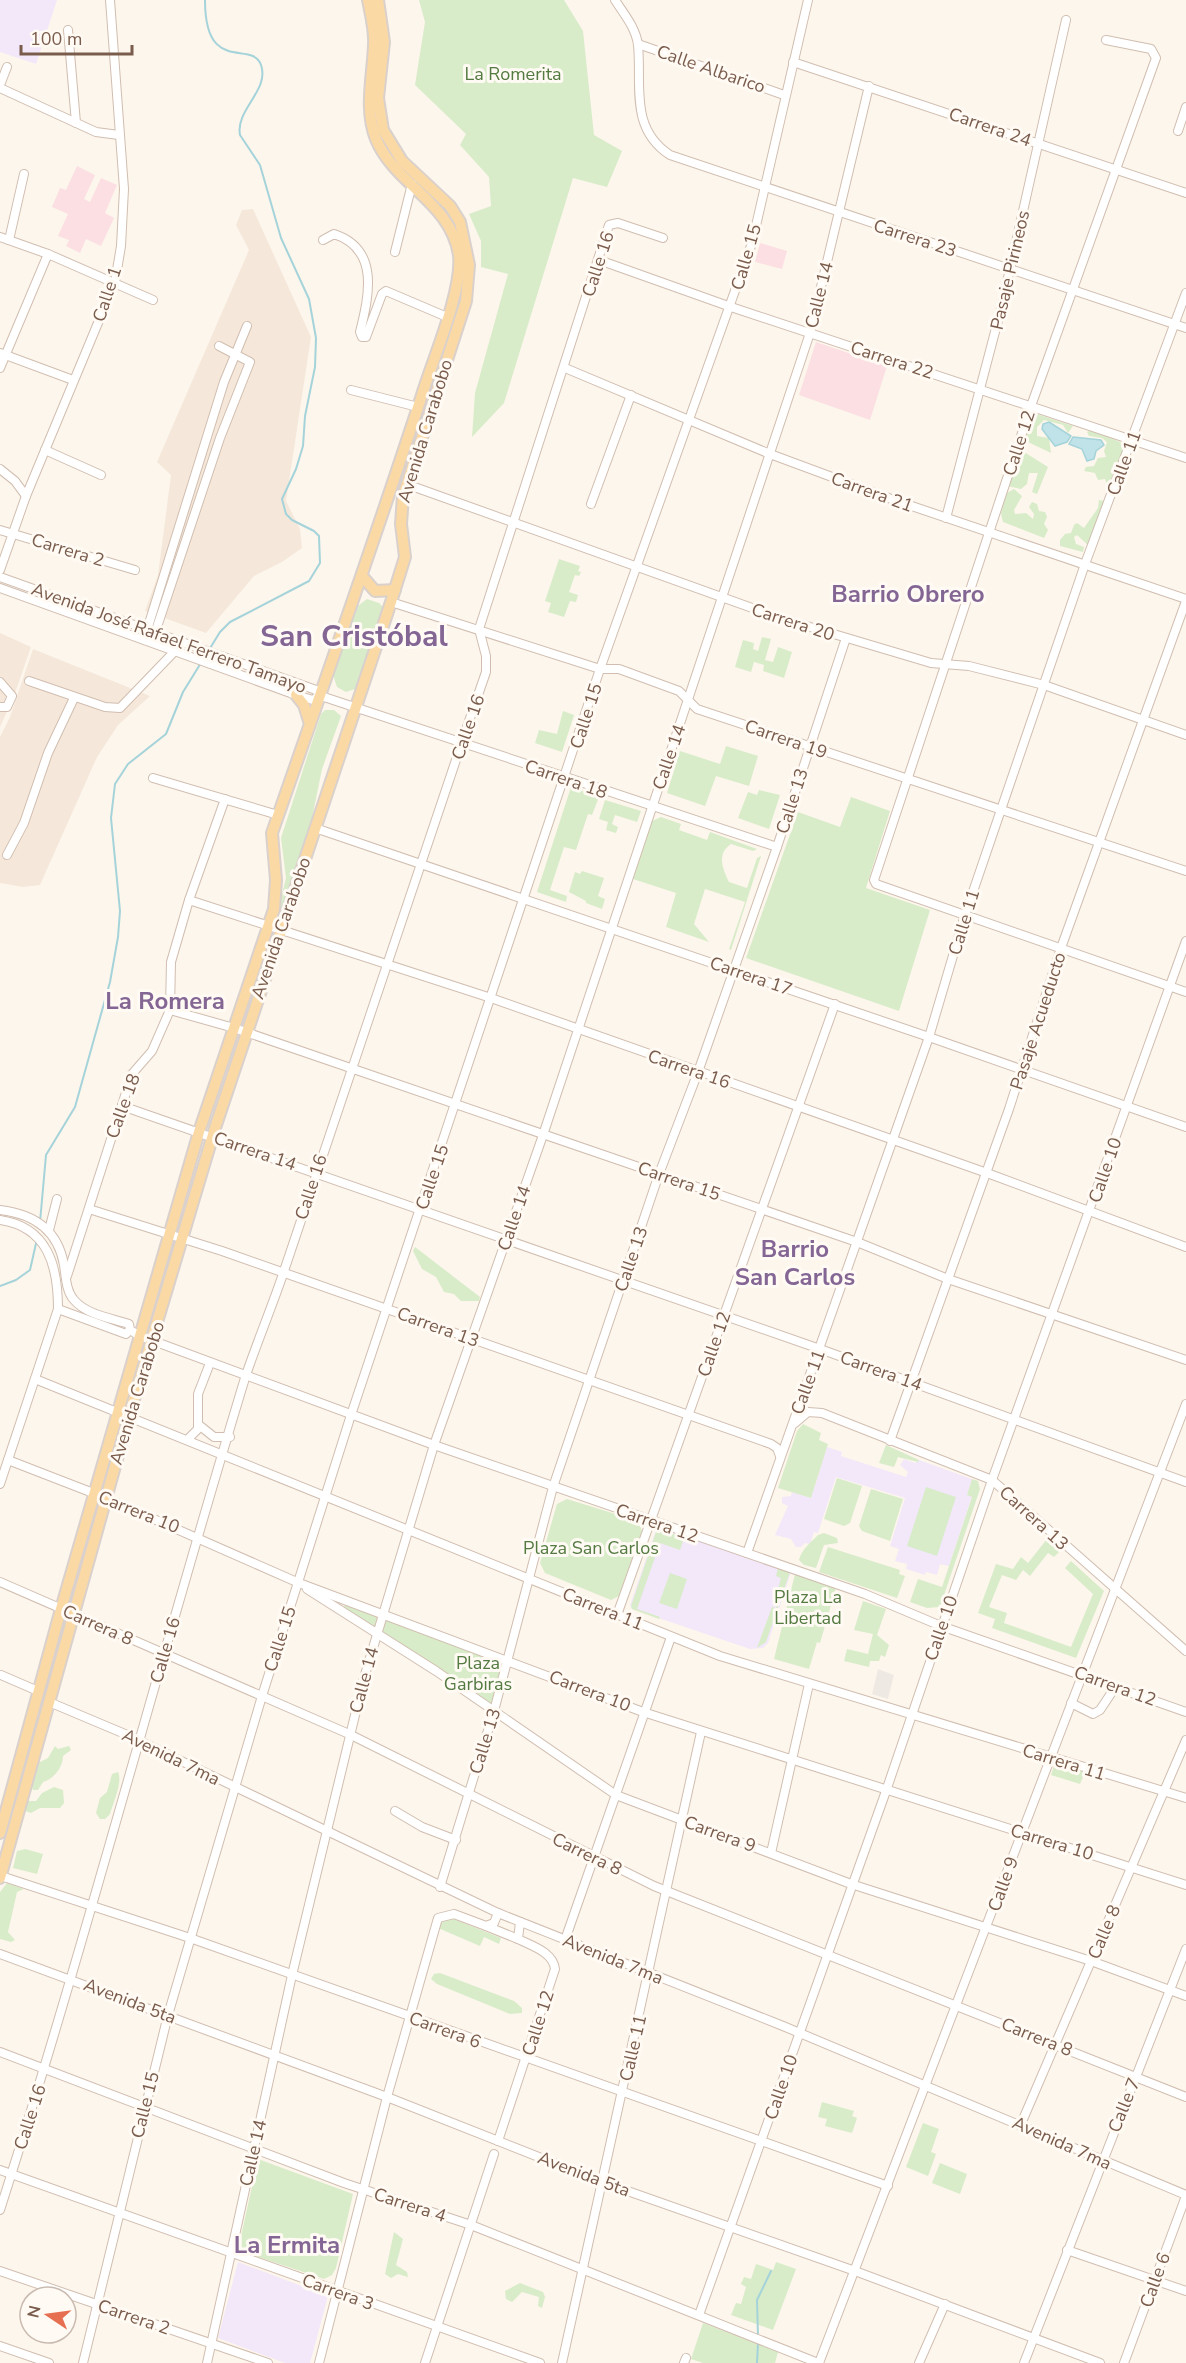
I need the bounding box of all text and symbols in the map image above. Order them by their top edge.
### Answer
scale bar [21,18,132,56]
text: 100 m [30,27,82,51]
street label: Calle Albarico [653,39,769,99]
park label: La Romerita [464,62,562,86]
street label: Carrera 24 [946,102,1035,152]
street label: Pasaje Pirineos [985,208,1035,332]
street label: Carrera 23 [870,213,960,263]
street label: Calle 15 [725,221,767,293]
street label: Calle 16 [576,228,620,300]
street label: Calle 14 [799,259,839,331]
street label: Calle 1 [87,263,127,325]
street label: Carrera 22 [847,335,937,385]
street label: Avenida Carabobo [392,356,458,506]
street label: Calle 12 [997,407,1041,479]
street label: Calle 11 [1101,427,1147,499]
street label: Carrera 21 [828,466,916,518]
street label: Carrera 2 [29,528,107,572]
street label: Avenida José Rafael Ferrero Tamayo [28,577,310,699]
district label: Barrio Obrero [831,578,985,610]
street label: Carrera 20 [748,597,838,647]
district label: San Cristóbal [260,616,448,657]
street label: Calle 15 [564,680,608,752]
street label: Calle 16 [446,691,490,763]
street label: Carrera 19 [742,714,830,764]
street label: Calle 14 [647,721,691,793]
street label: Carrera 18 [522,754,610,804]
street label: Calle 13 [770,765,814,837]
street label: Avenida Carabobo [245,854,317,1002]
street label: Calle 11 [943,886,985,958]
street label: Pasaje Acueducto [1004,949,1072,1093]
street label: Carrera 17 [707,951,795,1001]
district label: La Romera [105,985,225,1017]
street label: Carrera 16 [645,1044,733,1094]
street label: Calle 18 [100,1070,146,1142]
street label: Carrera 14 [211,1126,300,1176]
street label: Calle 10 [1083,1134,1127,1206]
street label: Calle 15 [410,1141,454,1213]
street label: Calle 16 [289,1151,333,1223]
street label: Carrera 15 [635,1156,723,1206]
street label: Calle 14 [492,1182,536,1254]
street label: Calle 13 [609,1223,653,1295]
district label: Barrio San Carlos [735,1233,855,1293]
street label: Carrera 13 [394,1301,482,1353]
street label: Calle 12 [692,1308,736,1380]
street label: Avenida Carabobo [104,1318,170,1468]
street label: Carrera 14 [837,1345,926,1397]
street label: Calle 11 [785,1346,831,1418]
street label: Carrera 13 [994,1480,1074,1556]
street label: Carrera 10 [95,1485,183,1539]
street label: Carrera 12 [613,1498,701,1548]
park label: Plaza San Carlos [523,1536,659,1560]
street label: Carrera 11 [559,1582,647,1636]
park label: Plaza La Libertad [774,1585,842,1630]
street label: Calle 10 [919,1592,963,1664]
street label: Carrera 8 [59,1599,137,1651]
street label: Calle 15 [258,1603,302,1675]
street label: Calle 16 [144,1614,186,1686]
street label: Calle 14 [344,1644,384,1716]
park label: Plaza Garbiras [444,1651,512,1696]
street label: Carrera 12 [1071,1660,1159,1712]
street label: Carrera 10 [546,1664,634,1718]
street label: Calle 13 [464,1705,506,1777]
street label: Avenida 7ma [118,1723,224,1791]
street label: Carrera 11 [1019,1738,1109,1786]
street label: Carrera 9 [681,1810,759,1858]
street label: Carrera 10 [1007,1818,1097,1866]
street label: Carrera 8 [548,1827,626,1881]
street label: Calle 9 [982,1853,1024,1915]
street label: Calle 8 [1082,1901,1126,1963]
street label: Avenida 7ma [559,1928,667,1990]
street label: Avenida 5ta [80,1972,180,2030]
street label: Calle 12 [516,1987,560,2059]
street label: Carrera 6 [406,2006,484,2054]
street label: Calle 11 [614,2012,652,2084]
street label: Carrera 8 [998,2012,1076,2062]
street label: Calle 10 [759,2051,803,2123]
street label: Calle 15 [125,2069,165,2141]
street label: Calle 7 [1102,2074,1146,2136]
street label: Calle 16 [8,2081,52,2153]
street label: Avenida 7ma [1009,2110,1115,2176]
street label: Calle 14 [234,2117,272,2189]
street label: Avenida 5ta [534,2145,634,2203]
street label: Carrera 4 [371,2182,450,2228]
district label: La Ermita [234,2229,340,2261]
street label: Calle 6 [1134,2249,1176,2311]
street label: Carrera 3 [299,2268,377,2316]
north arrow [18,2285,78,2345]
street label: Carrera 2 [95,2293,173,2341]
text: N [22,2304,46,2320]

